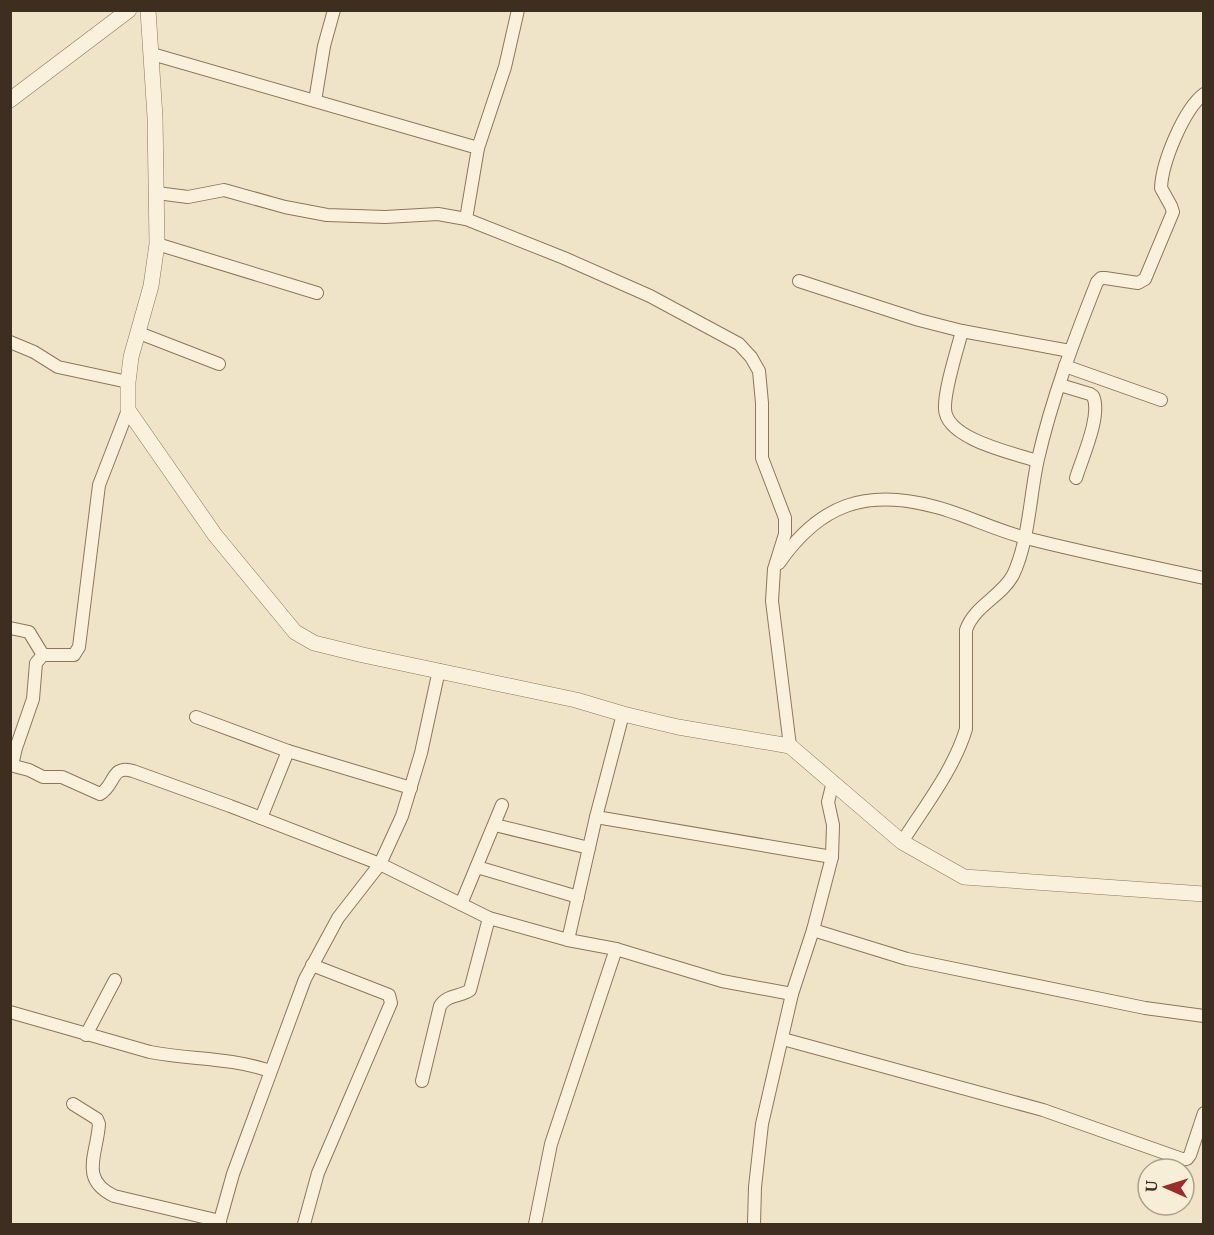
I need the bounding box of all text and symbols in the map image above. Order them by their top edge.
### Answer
north arrow [1136,1157,1196,1217]
text: U [1140,1179,1162,1193]

